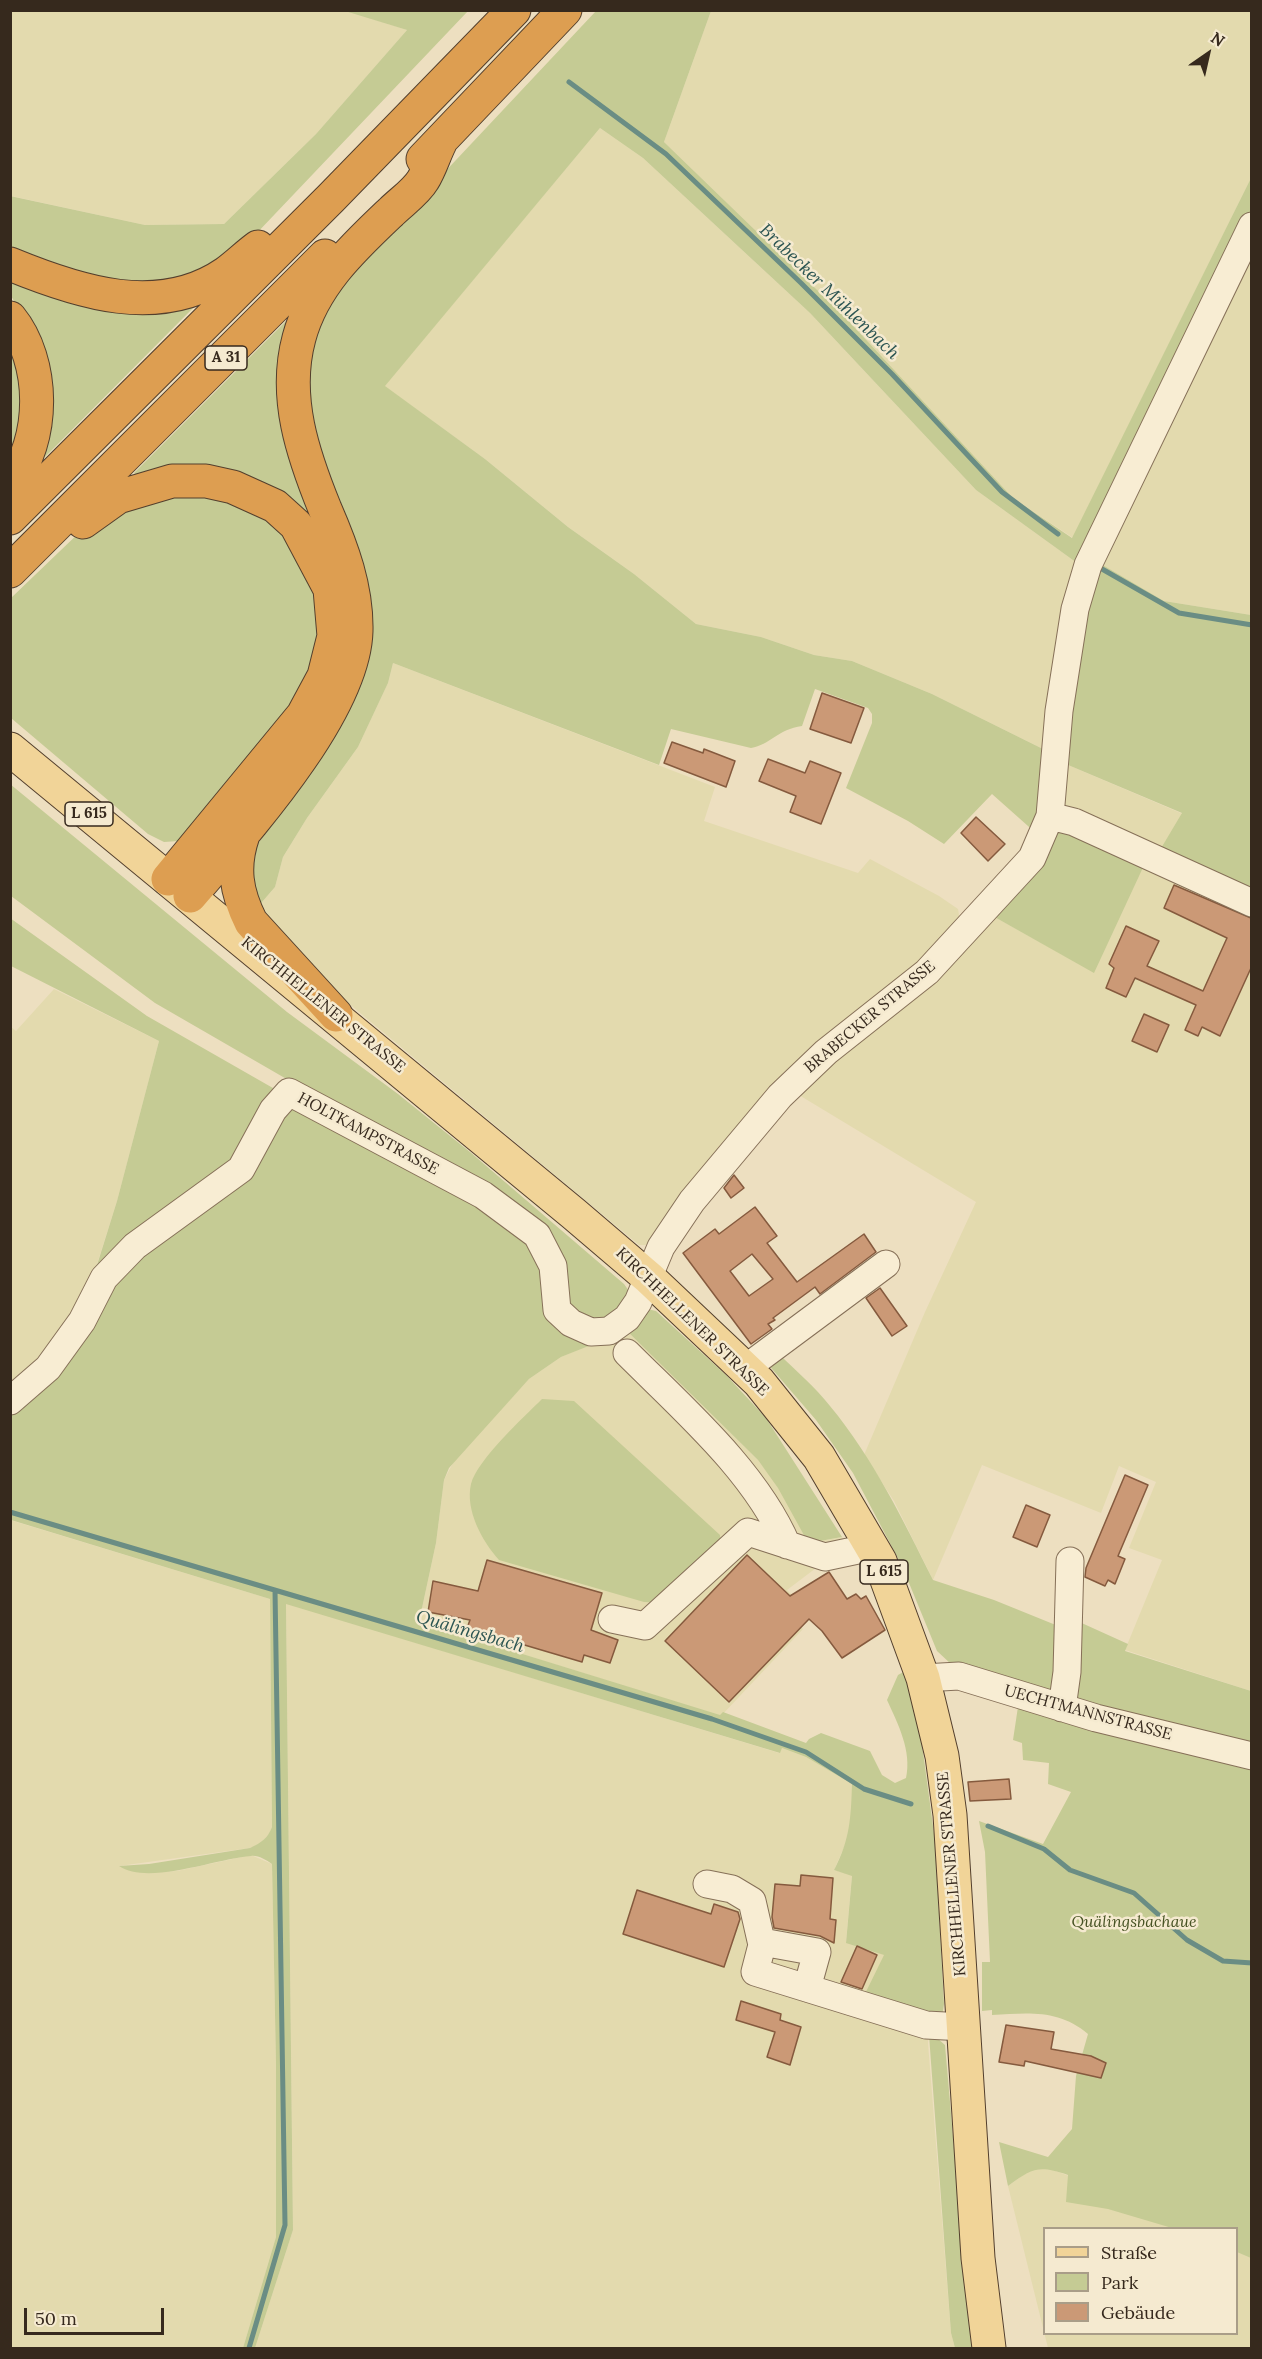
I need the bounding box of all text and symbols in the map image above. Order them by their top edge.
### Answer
north arrow [1178,24,1238,84]
text: N [1207,27,1229,51]
water label: Brabecker Mühlenbach [755,220,903,364]
road number: A 31 [205,346,247,370]
road number: L 615 [65,802,113,826]
street label: KIRCHHELLENER STRASSE [237,933,409,1077]
street label: BRABECKER STRASSE [801,957,939,1077]
street label: HOLTKAMPSTRASSE [294,1089,442,1179]
street label: KIRCHHELLENER STRASSE [611,1244,773,1400]
road number: L 615 [860,1560,908,1584]
water label: Quälingsbach [413,1606,527,1658]
street label: UECHTMANNSTRASSE [1002,1681,1174,1745]
street label: KIRCHHELLENER STRASSE [933,1771,971,1977]
park label: Quälingsbachaue [1071,1912,1197,1932]
legend [1043,2227,1238,2335]
text: Straße [1101,2241,1157,2264]
text: Park [1101,2271,1138,2294]
scale bar [27,2296,166,2334]
text: Gebäude [1101,2301,1175,2324]
text: 50 m [35,2307,77,2330]

